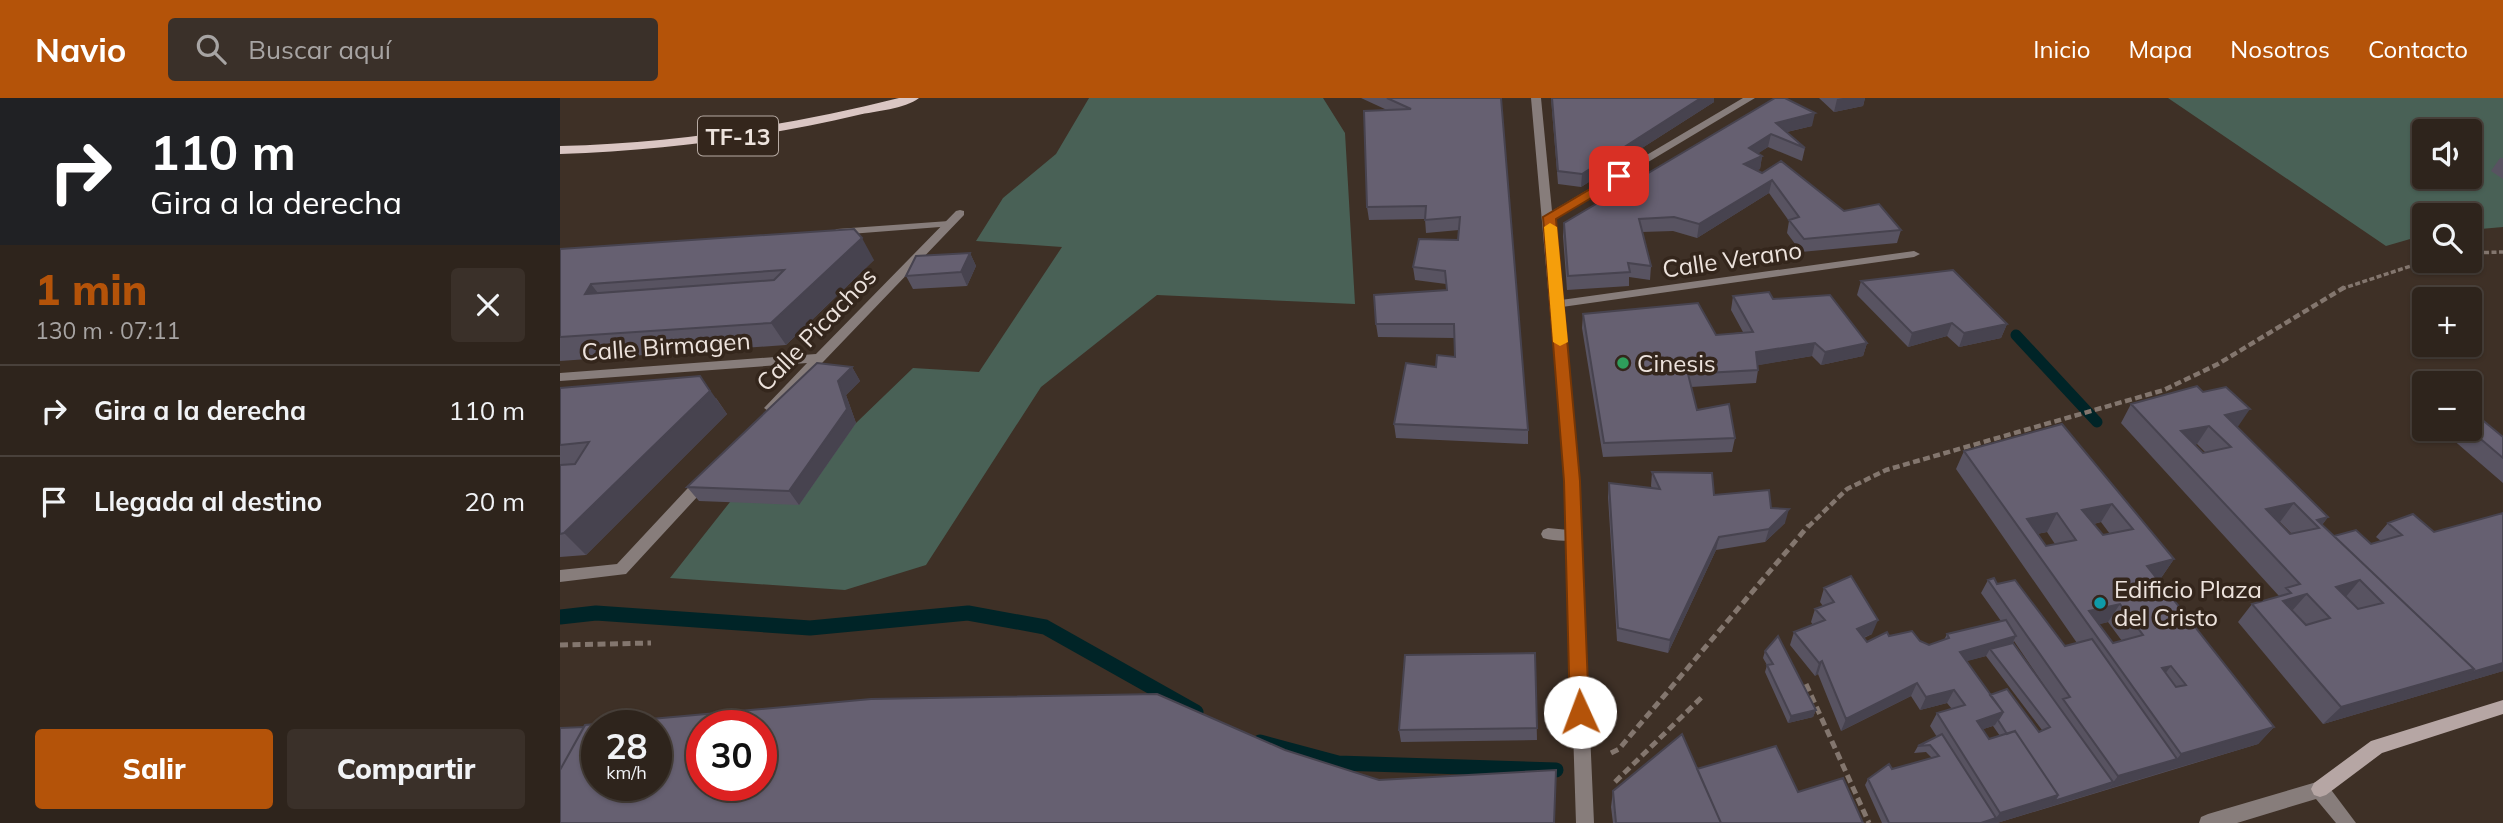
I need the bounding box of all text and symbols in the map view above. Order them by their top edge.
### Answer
search box [168,18,658,81]
text: Navio [35,29,126,70]
icon: search [192,30,230,68]
text: Buscar aquí [248,33,391,66]
text: Inicio [2033,34,2090,64]
text: Mapa [2128,34,2192,64]
text: Nosotros [2230,34,2330,64]
text: Contacto [2368,34,2468,64]
road number: TF-13 [698,117,778,156]
map controls [2412,119,2482,441]
button: sound [2412,119,2482,189]
text: 110 m [150,121,296,182]
icon: right [35,126,126,217]
pin [1589,146,1649,206]
icon: arrive [1600,157,1638,195]
text: Gira a la derecha [150,182,402,222]
button: search [2412,203,2482,273]
street label: Calle Verano [1660,234,1804,284]
street label: Calle Picachos [750,261,882,397]
text: 1 min [35,263,148,316]
button: close [451,268,525,342]
button: + [2412,287,2482,357]
text: 130 m · 07:11 [35,316,180,345]
street label: Calle Birmagen [581,325,751,367]
place label: Cinesis [1637,348,1716,378]
marker: Cinesis [1615,355,1631,371]
button: − [2412,371,2482,441]
icon: right [35,392,73,430]
text: Gira a la derecha [94,394,306,427]
text: 110 m [449,394,525,427]
icon: arrive [35,483,73,521]
text: Llegada al destino [94,485,322,518]
text: 20 m [464,485,525,518]
place label: Edificio Plaza del Cristo [2114,574,2262,632]
marker: Edificio Plaza del Cristo [2092,595,2108,611]
position arrow [1543,675,1617,749]
speed limit sign: 30 [686,710,777,801]
text: 28 [605,724,648,768]
button: Salir [35,729,273,809]
button: Compartir [287,729,525,809]
text: km/h [606,761,647,784]

